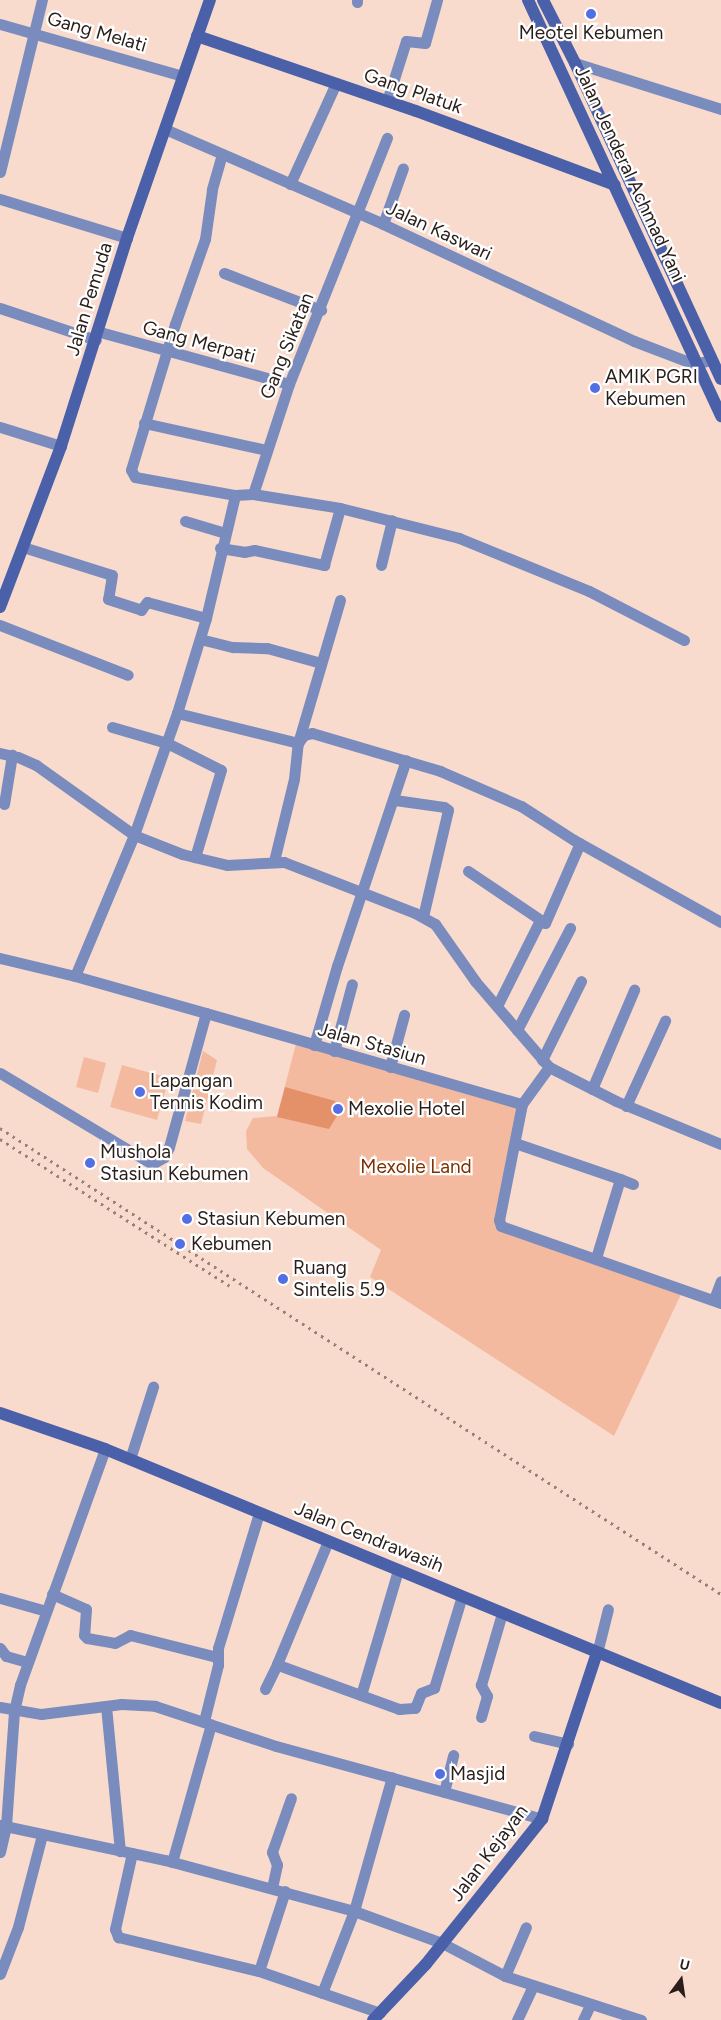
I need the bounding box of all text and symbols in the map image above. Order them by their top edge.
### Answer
street label: Gang Melati [45,7,149,57]
marker: Meotel Kebumen [585,8,597,20]
place label: Meotel Kebumen [519,22,663,44]
street label: Jalan Jenderal Achmad Yani [570,62,690,286]
street label: Gang Platuk [361,64,465,118]
street label: Jalan Kaswari [383,197,495,265]
street label: Jalan Pemuda [61,240,117,358]
street label: Gang Sikatan [255,289,319,403]
street label: Gang Merpati [140,316,258,368]
place label: AMIK PGRI Kebumen [605,366,698,410]
marker: AMIK PGRI Kebumen [589,382,601,394]
street label: Jalan Stasiun [315,1018,429,1070]
place label: Lapangan Tennis Kodim [150,1070,263,1114]
marker: Lapangan Tennis Kodim [134,1086,146,1098]
place label: Mexolie Hotel [348,1098,465,1120]
marker: Mexolie Hotel [332,1103,344,1115]
place label: Mushola Stasiun Kebumen [100,1141,248,1185]
park label: Mexolie Land [360,1156,472,1178]
marker: Mushola Stasiun Kebumen [84,1157,96,1169]
place label: Stasiun Kebumen [197,1208,345,1230]
marker: Stasiun Kebumen [181,1213,193,1225]
place label: Kebumen [191,1233,272,1255]
marker: Kebumen [173,1237,187,1251]
place label: Ruang Sintelis 5.9 [293,1257,385,1301]
marker: Ruang Sintelis 5.9 [277,1273,289,1285]
street label: Jalan Cendrawasih [291,1497,447,1577]
place label: Masjid [450,1763,505,1785]
marker: Masjid [434,1768,446,1780]
street label: Jalan Kejayan [445,1800,533,1906]
north arrow [656,1955,706,2005]
text: U [678,1956,692,1974]

